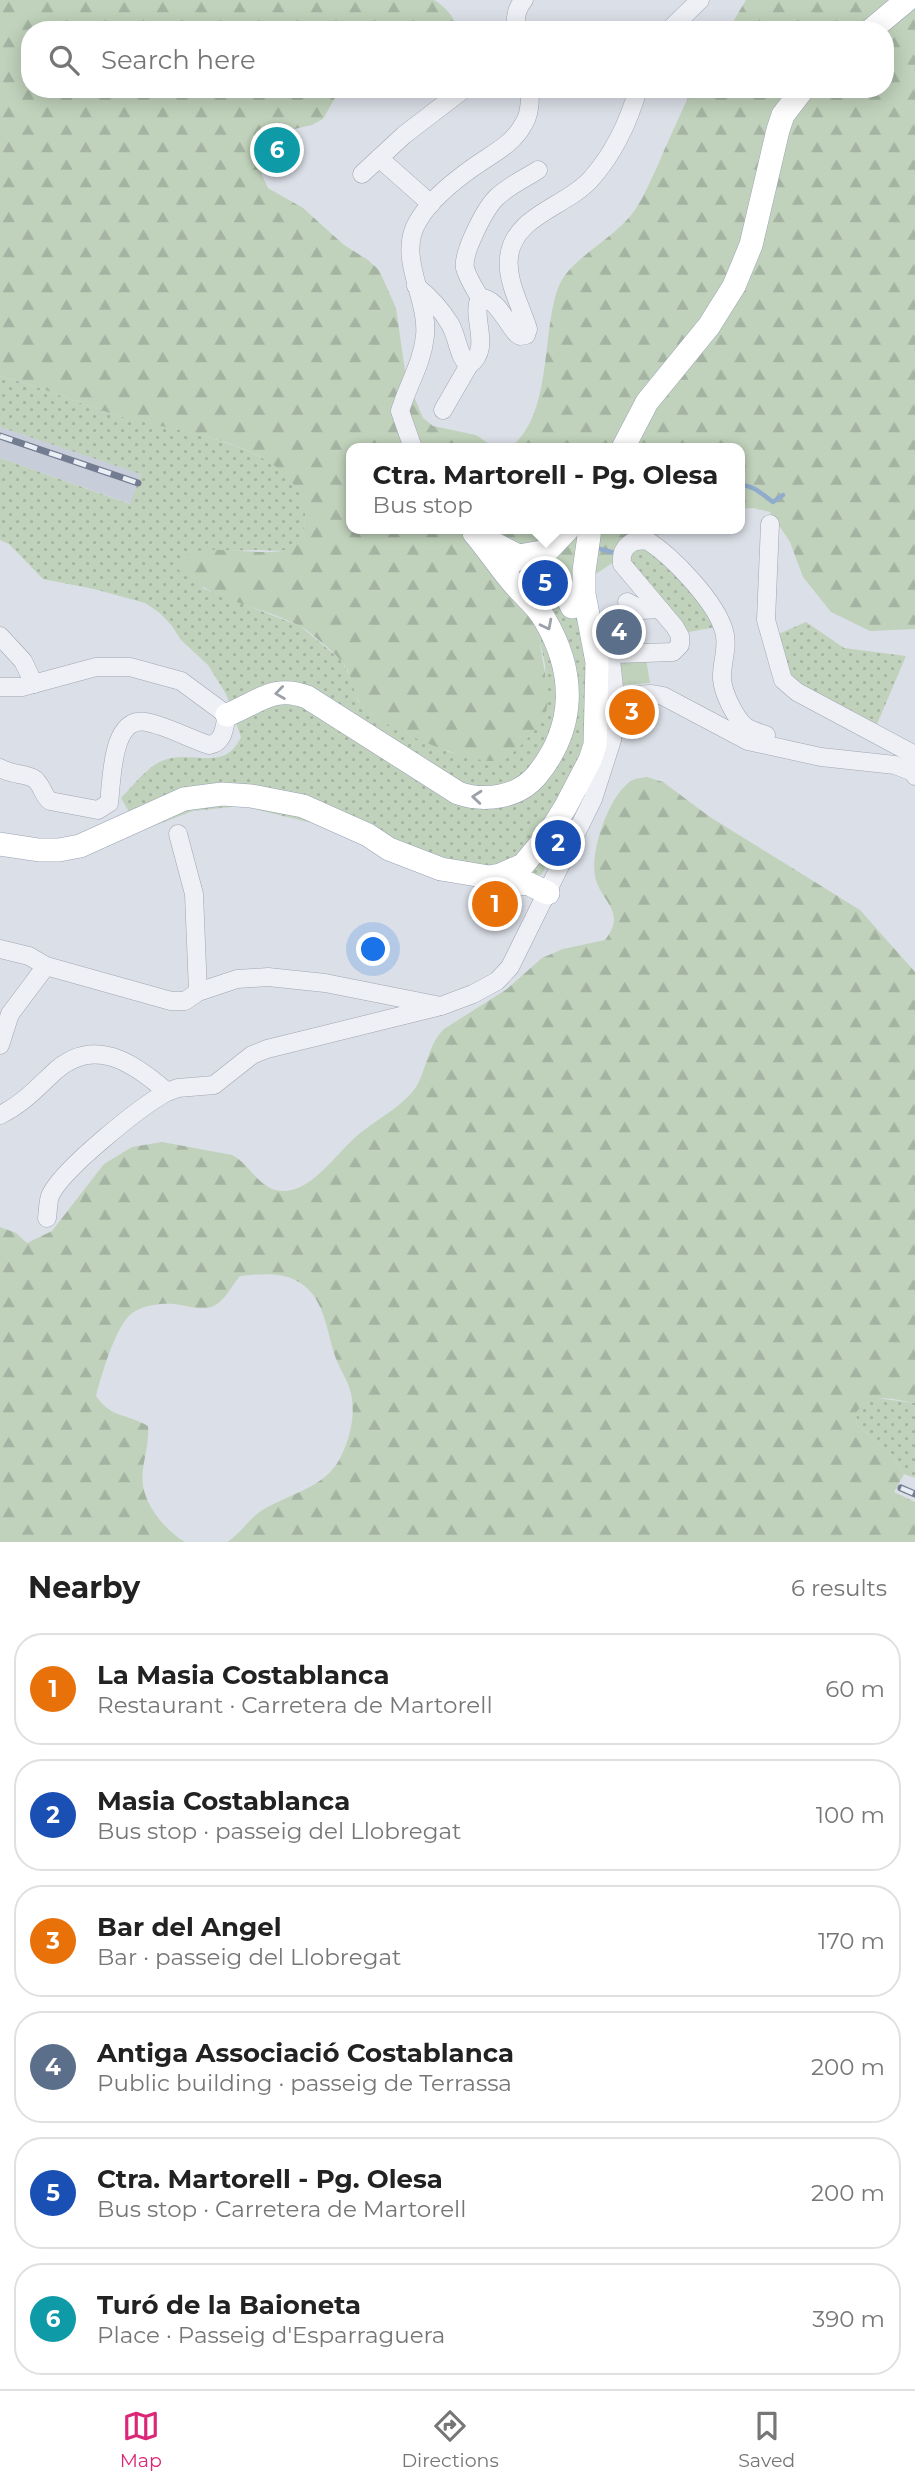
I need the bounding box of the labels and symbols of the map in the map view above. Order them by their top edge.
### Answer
pin: 6 [254,124,300,176]
pin: 5 [522,557,568,609]
pin: 4 [596,606,642,658]
one-way arrow [539,618,552,630]
one-way arrow [274,686,286,701]
pin: 3 [609,686,655,738]
one-way arrow [471,790,482,805]
pin: 2 [535,817,581,869]
pin: 1 [472,878,518,930]
your location [356,932,390,966]

